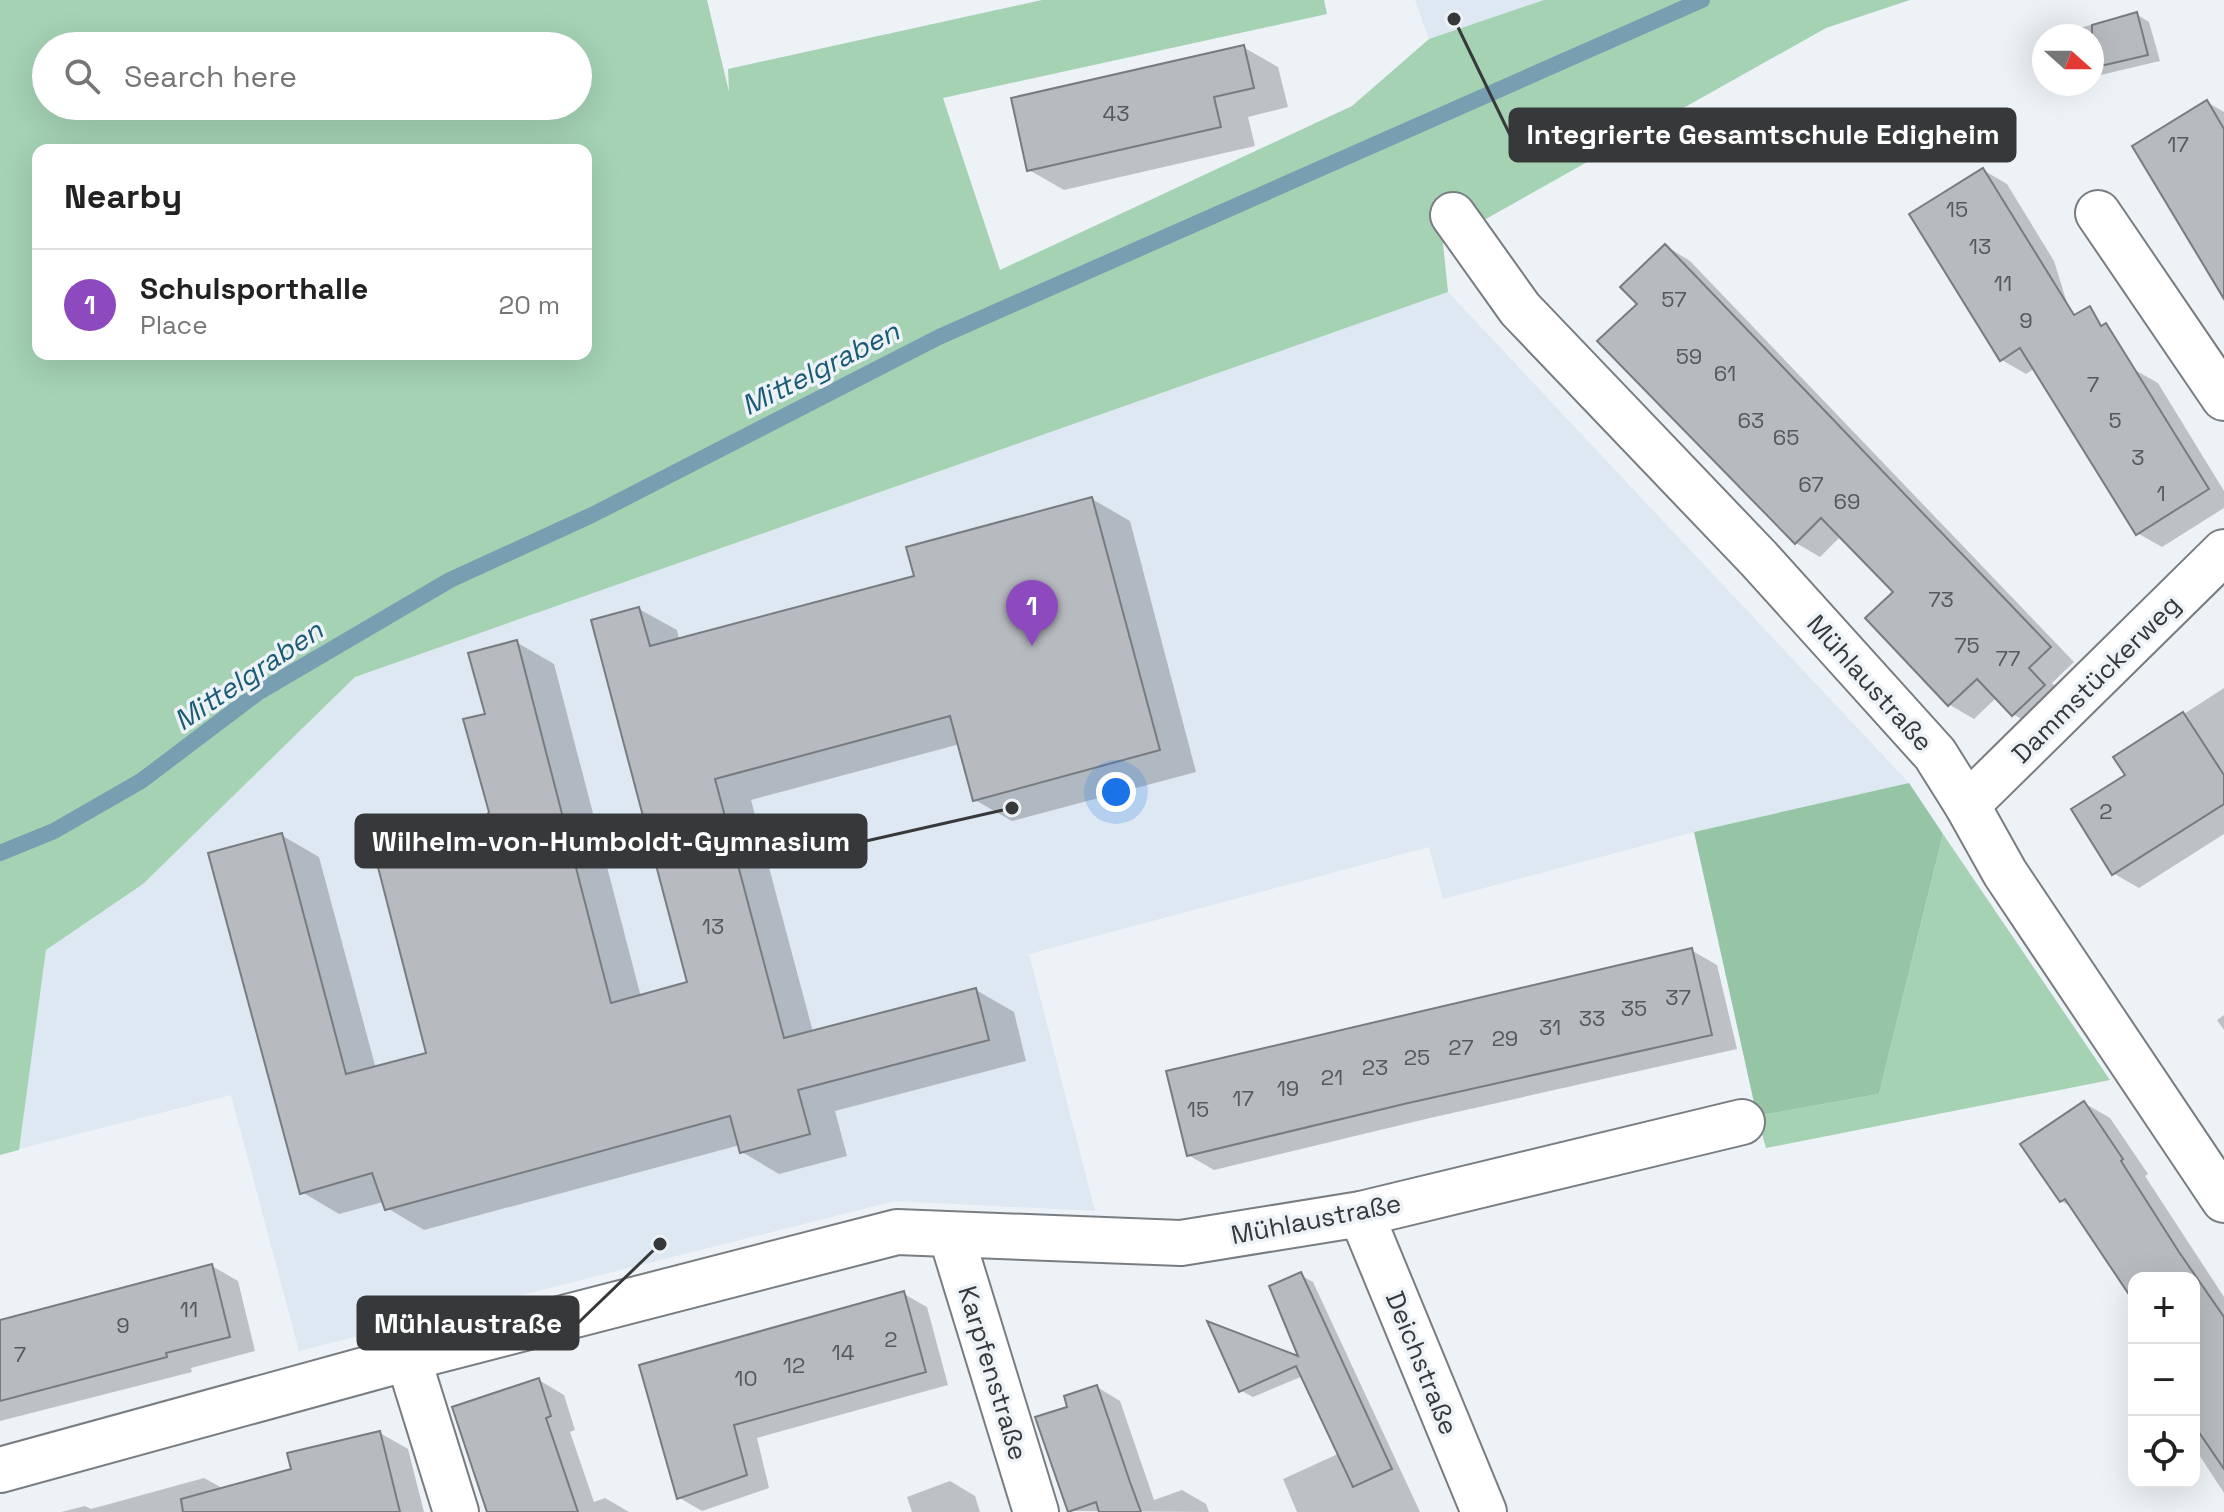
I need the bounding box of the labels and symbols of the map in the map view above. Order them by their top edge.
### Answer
north arrow [2032,24,2104,96]
house number: 43 [1102,99,1130,127]
callout: Integrierte Gesamtschule Edigheim [1510,109,2015,161]
text: Integrierte Gesamtschule Edigheim [1526,116,2000,152]
house number: 17 [2167,130,2189,158]
house number: 15 [1946,195,1968,223]
house number: 13 [1969,232,1991,260]
house number: 11 [1994,269,2012,297]
house number: 57 [1661,285,1687,313]
house number: 9 [2019,306,2033,334]
water label: Mittelgraben [735,312,906,423]
house number: 59 [1676,342,1702,370]
house number: 61 [1714,359,1736,387]
house number: 7 [2087,370,2099,398]
house number: 63 [1738,406,1764,434]
house number: 5 [2108,406,2122,434]
house number: 65 [1773,423,1799,451]
house number: 3 [2131,443,2145,471]
house number: 67 [1798,470,1824,498]
house number: 1 [2156,479,2166,507]
house number: 69 [1834,487,1860,515]
pin: 1 [1006,580,1058,646]
house number: 73 [1928,585,1954,613]
street label: Dammstückerweg [2004,587,2188,771]
street label: Mühlaustraße [1800,607,1940,759]
water label: Mittelgraben [166,611,330,738]
house number: 75 [1954,631,1980,659]
house number: 77 [1996,644,2020,672]
your location [1096,772,1136,812]
house number: 2 [2099,797,2113,825]
callout: Wilhelm-von-Humboldt-Gymnasium [356,815,866,867]
text: Wilhelm-von-Humboldt-Gymnasium [372,823,850,859]
house number: 13 [702,912,724,940]
house number: 37 [1665,983,1691,1011]
house number: 35 [1621,994,1647,1022]
house number: 33 [1579,1004,1605,1032]
house number: 31 [1539,1013,1561,1041]
house number: 29 [1492,1024,1518,1052]
house number: 27 [1448,1033,1474,1061]
house number: 25 [1404,1043,1430,1071]
house number: 23 [1362,1053,1388,1081]
house number: 21 [1321,1063,1343,1091]
house number: 19 [1277,1074,1299,1102]
house number: 17 [1232,1084,1254,1112]
house number: 15 [1187,1095,1209,1123]
street label: Mühlaustraße [1228,1186,1404,1252]
street label: Karpfenstraße [950,1282,1036,1464]
street label: Deichstraße [1378,1286,1466,1440]
house number: 11 [180,1295,198,1323]
callout: Mühlaustraße [358,1297,578,1349]
text: Mühlaustraße [374,1305,562,1341]
house number: 9 [116,1311,130,1339]
house number: 2 [884,1325,898,1353]
house number: 14 [832,1338,855,1366]
house number: 7 [14,1340,26,1368]
house number: 12 [783,1351,805,1379]
house number: 10 [734,1364,758,1392]

